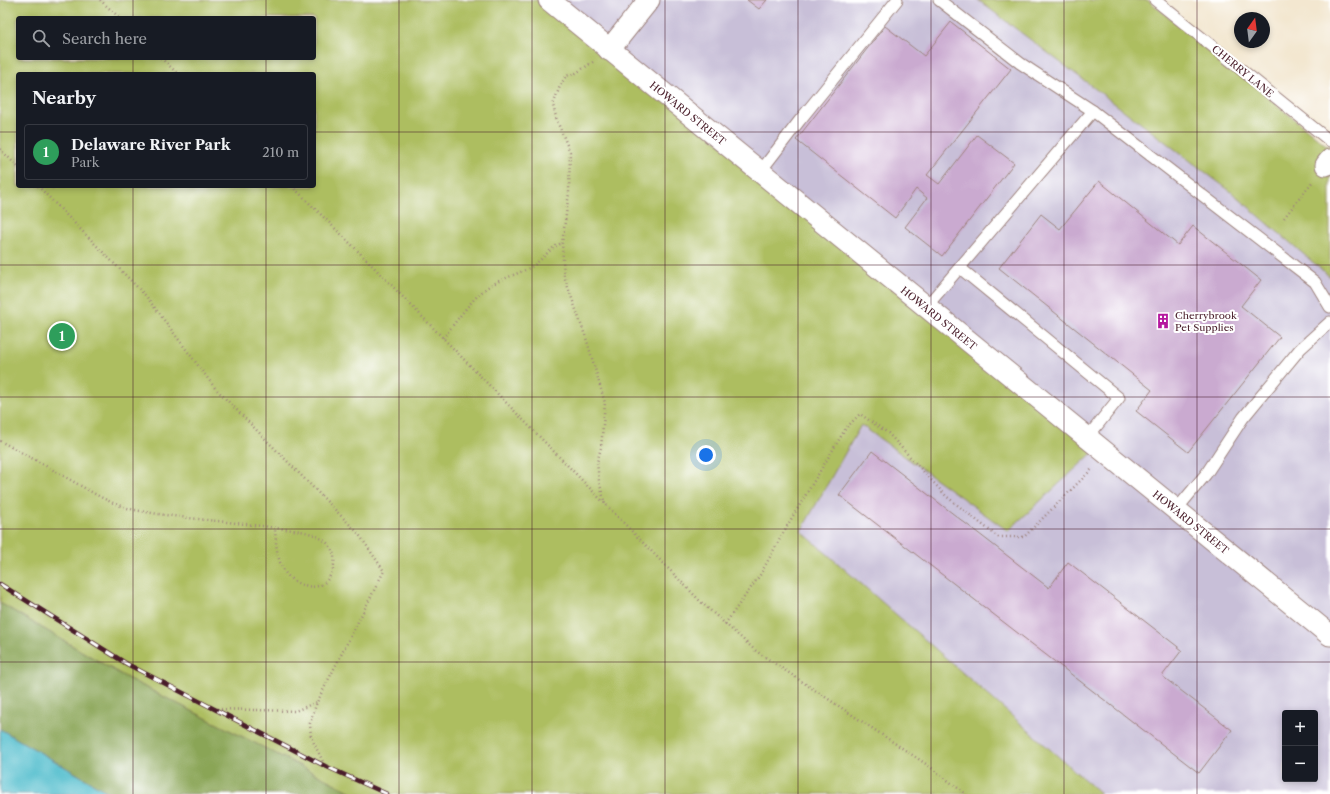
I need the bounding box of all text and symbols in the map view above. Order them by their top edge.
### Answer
north arrow [1234,12,1270,48]
search box [16,16,316,60]
icon: search [30,27,52,49]
text: Search here [62,29,147,48]
street label: CHERRY LANE [1209,42,1276,100]
street label: HOWARD STREET [647,79,729,148]
text: Nearby [32,88,96,108]
text: Delaware River Park [71,135,231,154]
text: 1 [43,144,49,160]
text: 210 m [262,144,299,160]
text: Park [71,154,99,170]
street label: HOWARD STREET [898,284,980,353]
place label: Cherrybrook Pet Supplies [1175,309,1238,334]
building icon: Cherrybrook Pet Supplies [1154,312,1172,330]
pin: 1 [49,321,75,351]
your location [696,445,716,465]
street label: HOWARD STREET [1150,488,1232,557]
map controls [1282,710,1318,782]
button: + [1282,710,1318,746]
button: − [1282,746,1318,782]

